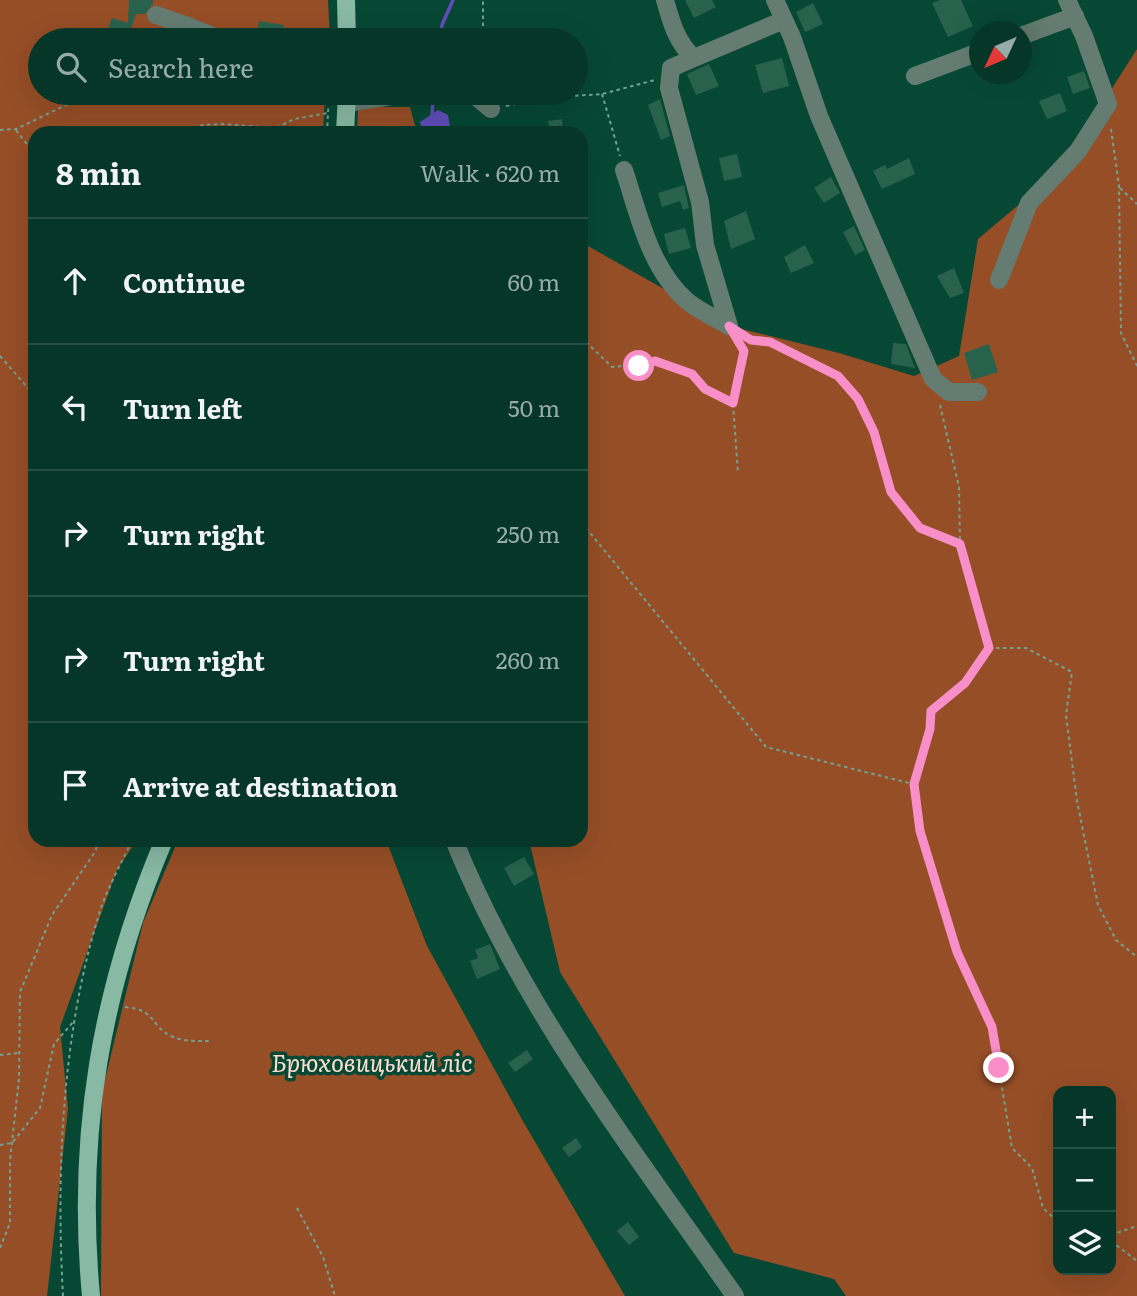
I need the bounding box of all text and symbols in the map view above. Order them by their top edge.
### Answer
north arrow [969,21,1032,84]
search box [28,28,588,105]
text: Search here [108,47,254,86]
icon: search [52,48,90,86]
text: 8 min [56,150,141,194]
text: Walk · 620 m [420,155,560,189]
icon: ahead [56,262,94,300]
text: Continue [123,262,245,301]
text: 60 m [507,264,560,298]
route start [623,350,654,381]
icon: left [56,388,94,426]
text: Turn left [123,388,242,427]
text: 50 m [508,390,560,424]
icon: right [56,514,94,552]
text: Turn right [123,514,265,553]
text: 250 m [496,516,560,550]
icon: right [56,640,94,678]
text: Turn right [123,640,265,679]
text: 260 m [496,642,560,676]
icon: arrive [56,766,94,804]
text: Arrive at destination [123,766,398,805]
park label: Брюховицький ліс [271,1044,473,1079]
route end [983,1052,1014,1083]
map controls [1053,1086,1116,1275]
button: + [1053,1086,1116,1149]
button: − [1053,1149,1116,1212]
button: layers [1053,1212,1116,1275]

